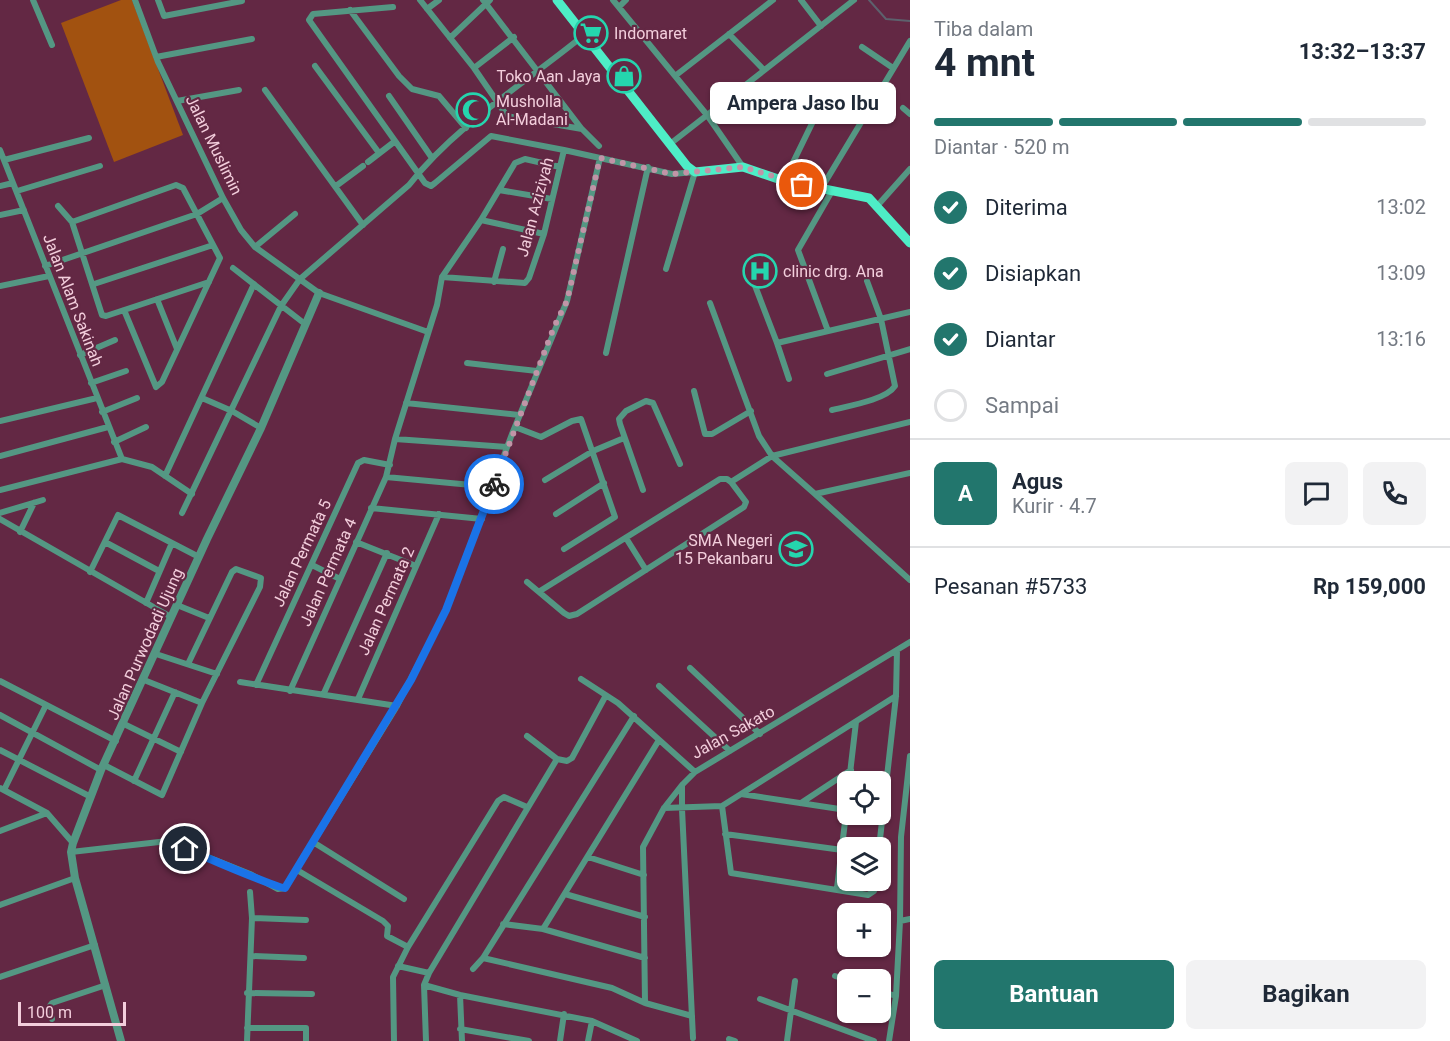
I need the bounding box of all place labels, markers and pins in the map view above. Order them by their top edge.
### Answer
supermarket icon: Indomaret [573,15,609,51]
place label: Indomaret [614,24,687,43]
shop icon: Toko Aan Jaya [606,58,642,94]
place label: Toko Aan Jaya [496,67,601,86]
callout: Ampera Jaso Ibu [709,83,895,125]
mosque icon: Musholla Al-Madani [455,92,491,128]
place label: Musholla Al-Madani [496,92,568,129]
pin [776,159,827,210]
hospital icon: clinic drg. Ana [742,253,778,289]
place label: clinic drg. Ana [783,262,884,281]
place label: SMA Negeri 15 Pekanbaru [675,531,773,568]
school or university icon: SMA Negeri 15 Pekanbaru [778,531,814,567]
pin [159,823,210,874]

